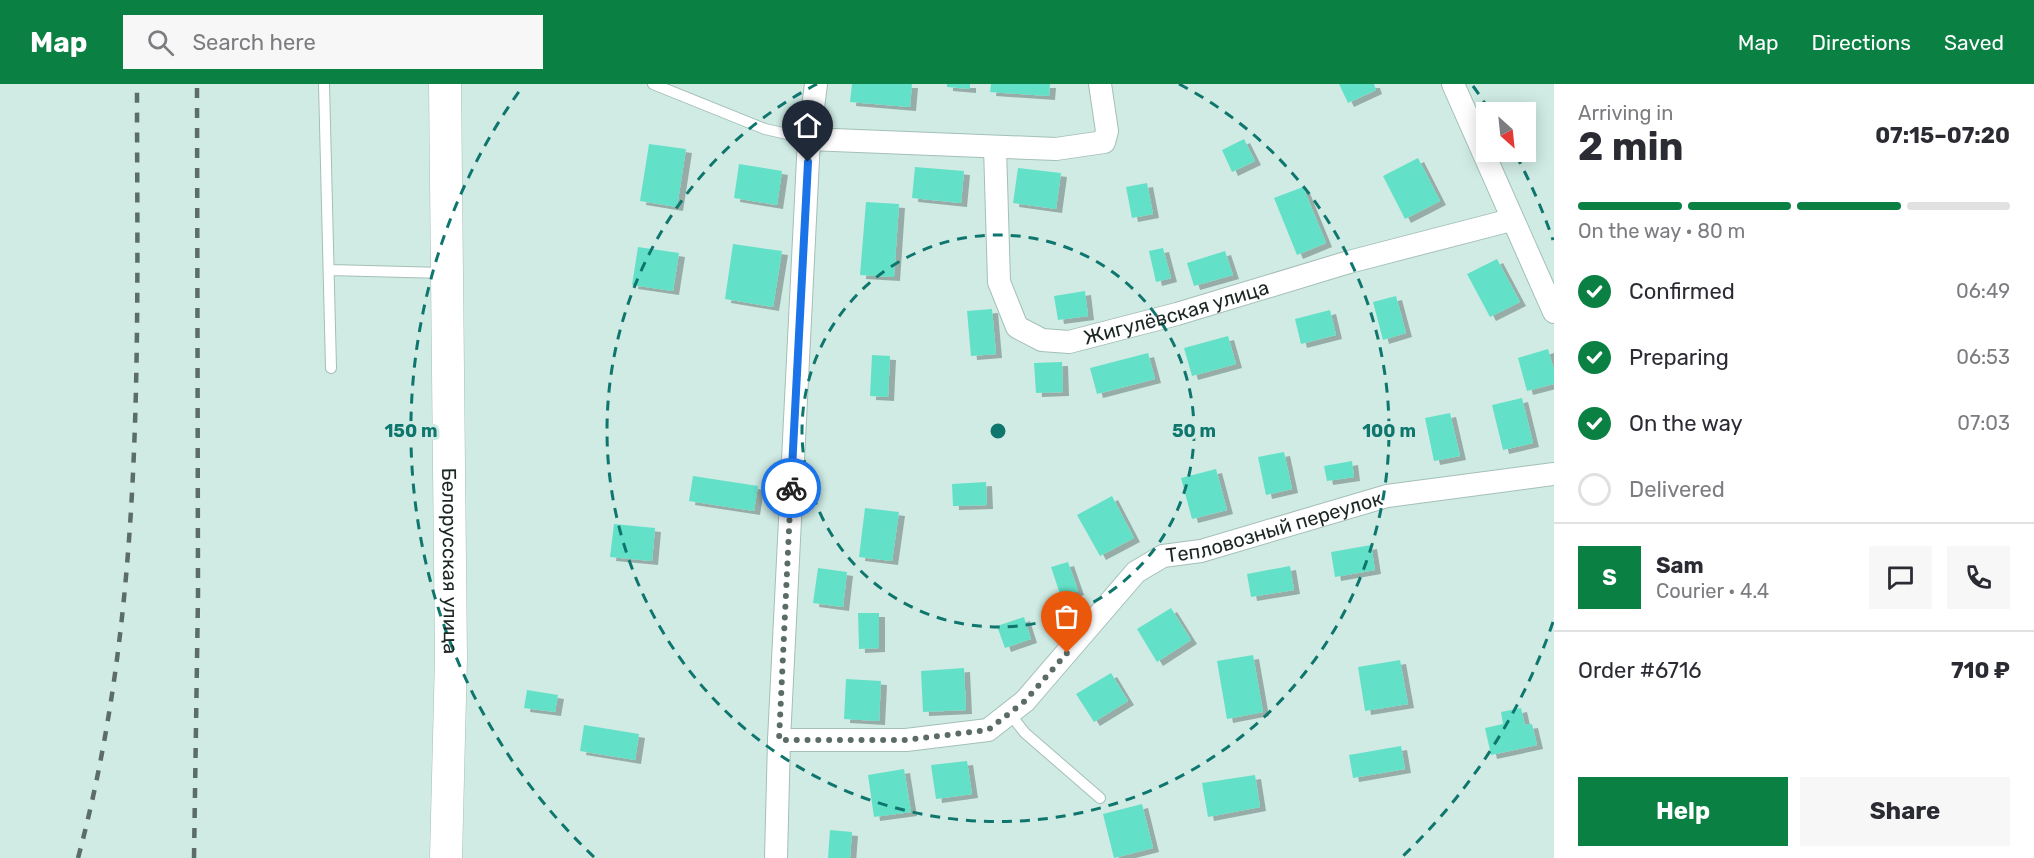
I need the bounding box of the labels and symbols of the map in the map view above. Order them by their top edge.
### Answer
pin [782,100,833,162]
north arrow [1476,102,1536,162]
street label: Жигулёвская улица [1081,275,1272,350]
text: 150 m [384,420,438,442]
text: 50 m [1172,420,1216,442]
text: 100 m [1362,420,1416,442]
centre of rings [988,421,1008,441]
courier [761,458,821,518]
street label: Белорусская улица [437,468,463,654]
street label: Тепловозный переулок [1164,486,1385,568]
pin [1041,591,1092,653]

